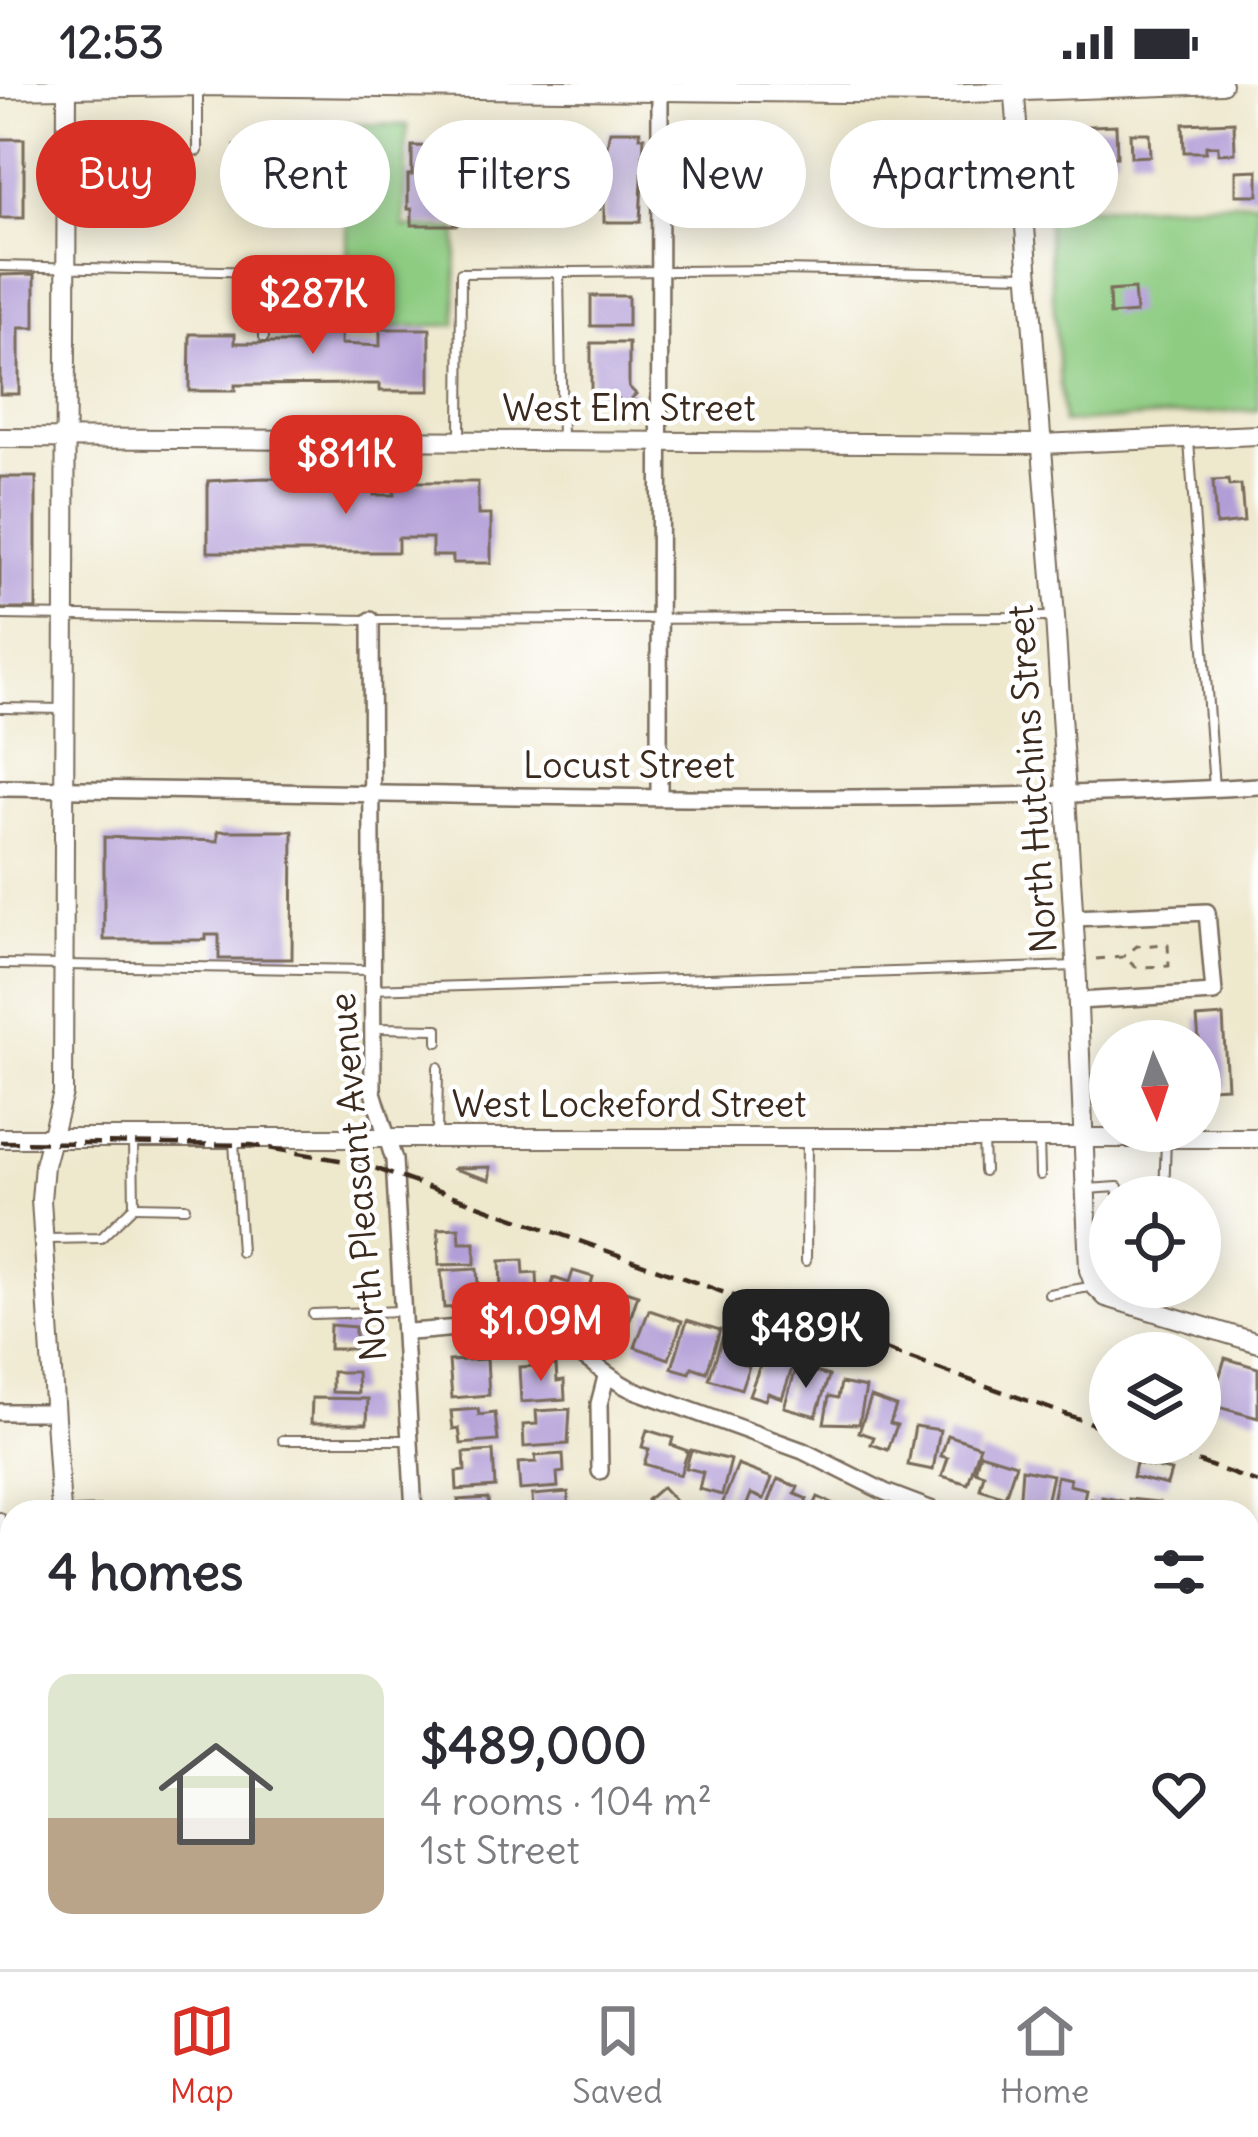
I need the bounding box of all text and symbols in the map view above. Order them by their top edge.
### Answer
text: 12:53 [60,14,164,70]
chip: Buy [36,120,196,228]
chip: Rent [220,120,390,228]
chip: Filters [414,120,613,228]
chip: New [637,120,806,228]
chip: Apartment [830,120,1118,228]
pin: $287K [229,255,397,357]
text: $287K [259,269,367,318]
street label: West Elm Street [502,386,756,431]
pin: $811K [262,415,430,517]
text: $811K [296,429,396,478]
street label: North Hutchins Street [997,603,1067,955]
street label: Locust Street [523,743,735,788]
street label: North Pleasant Avenue [319,991,397,1363]
north arrow [1089,1020,1221,1152]
map controls [1089,1020,1221,1464]
street label: West Lockeford Street [452,1082,806,1127]
button: locate [1089,1176,1221,1308]
pin: $1.09M [443,1282,639,1384]
pin: $489K [722,1289,890,1391]
text: $1.09M [479,1296,603,1345]
text: $489K [749,1303,863,1352]
button: layers [1089,1332,1221,1464]
icon: filters [1146,1539,1212,1605]
text: 4 homes [48,1540,243,1604]
text: $489,000 [420,1713,647,1777]
icon: home [144,1722,288,1866]
icon: heart [1146,1761,1212,1827]
text: 4 rooms · 104 m² [420,1777,712,1826]
text: 1st Street [420,1826,580,1875]
tab: Map [169,1998,235,2112]
tab: Saved [572,1998,663,2112]
tab: Home [1000,1998,1089,2112]

